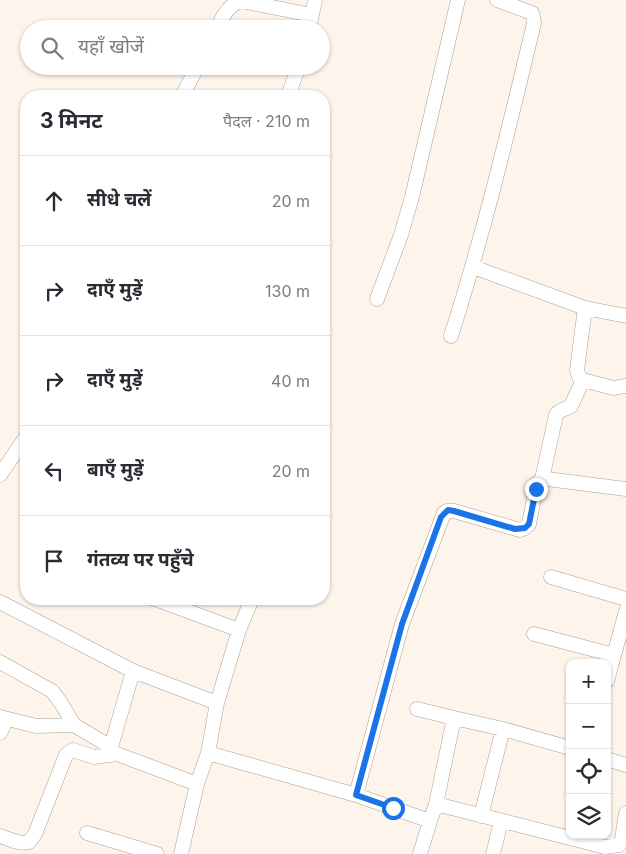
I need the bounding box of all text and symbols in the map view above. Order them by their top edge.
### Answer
search box [20,20,330,75]
icon: search [38,34,66,62]
text: यहाँ खोजें [78,35,144,58]
text: 3 मिनट [40,108,103,133]
text: पैदल · 210 m [223,111,310,131]
icon: ahead [40,187,68,215]
text: सीधे चलें [87,188,151,211]
text: 20 m [272,191,310,211]
icon: right [40,277,68,305]
text: दाएँ मुड़ें [87,278,143,301]
text: 130 m [265,281,310,301]
icon: right [40,367,68,395]
text: दाएँ मुड़ें [87,368,143,391]
text: 40 m [271,371,310,391]
icon: left [40,457,68,485]
text: बाएँ मुड़ें [87,458,144,481]
text: 20 m [272,461,310,481]
route end [525,478,548,501]
icon: arrive [40,547,68,575]
text: गंतव्य पर पहुँचे [87,548,194,571]
map controls [566,659,611,839]
button: + [566,659,611,704]
button: − [566,704,611,749]
button: locate [566,749,611,794]
button: layers [566,794,611,839]
route start [382,797,405,820]

